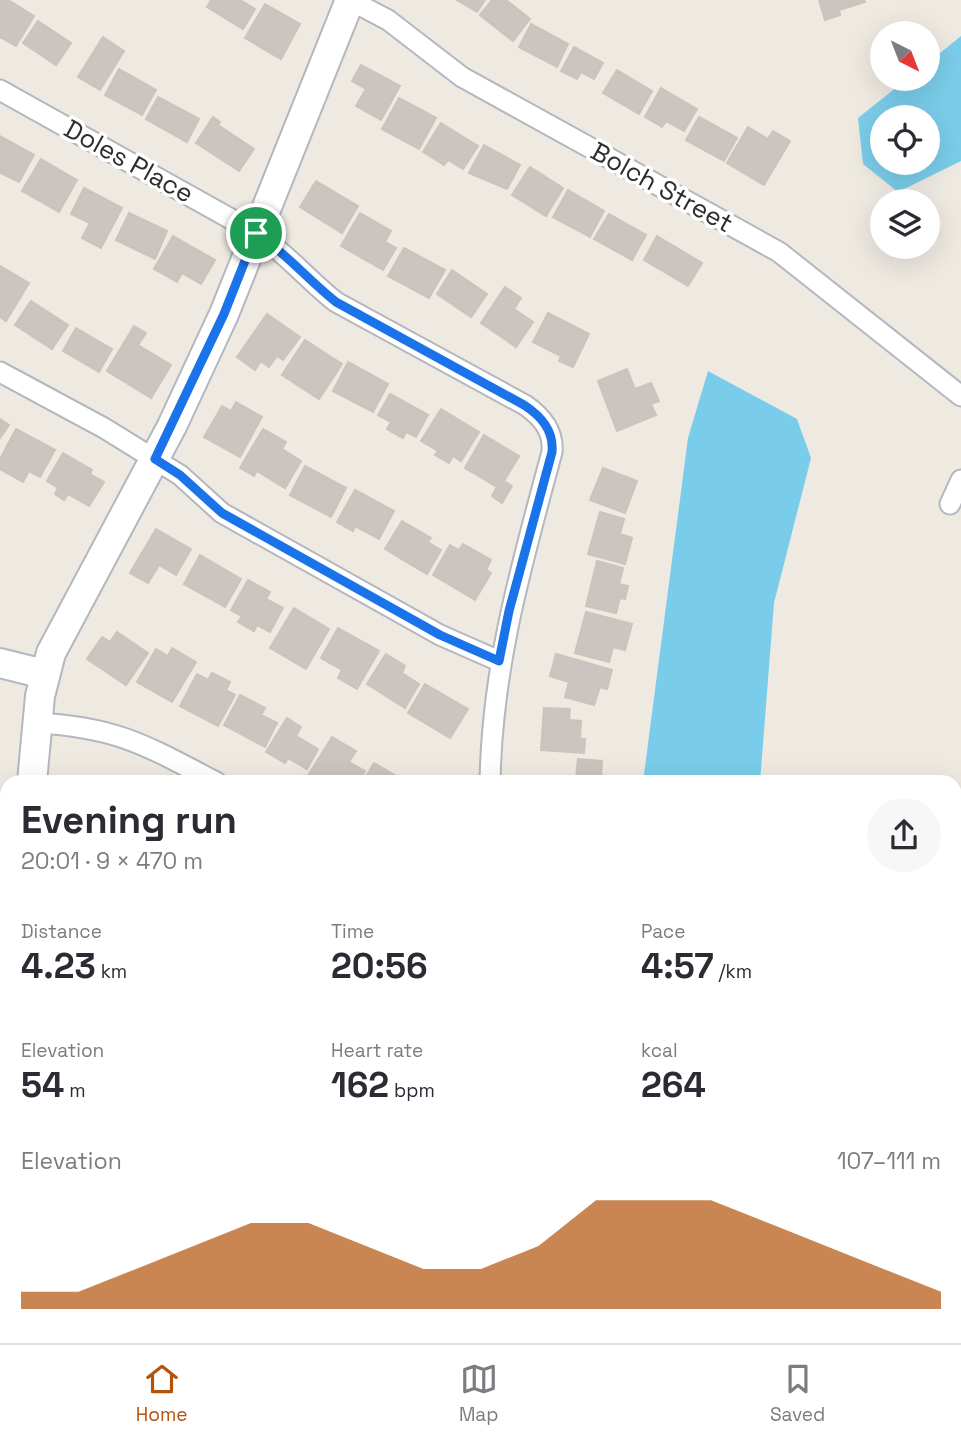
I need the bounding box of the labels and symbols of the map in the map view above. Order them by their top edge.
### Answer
north arrow [870,21,940,91]
street label: Doles Place [58,111,200,211]
street label: Bolch Street [585,134,739,240]
pin [226,203,286,263]

